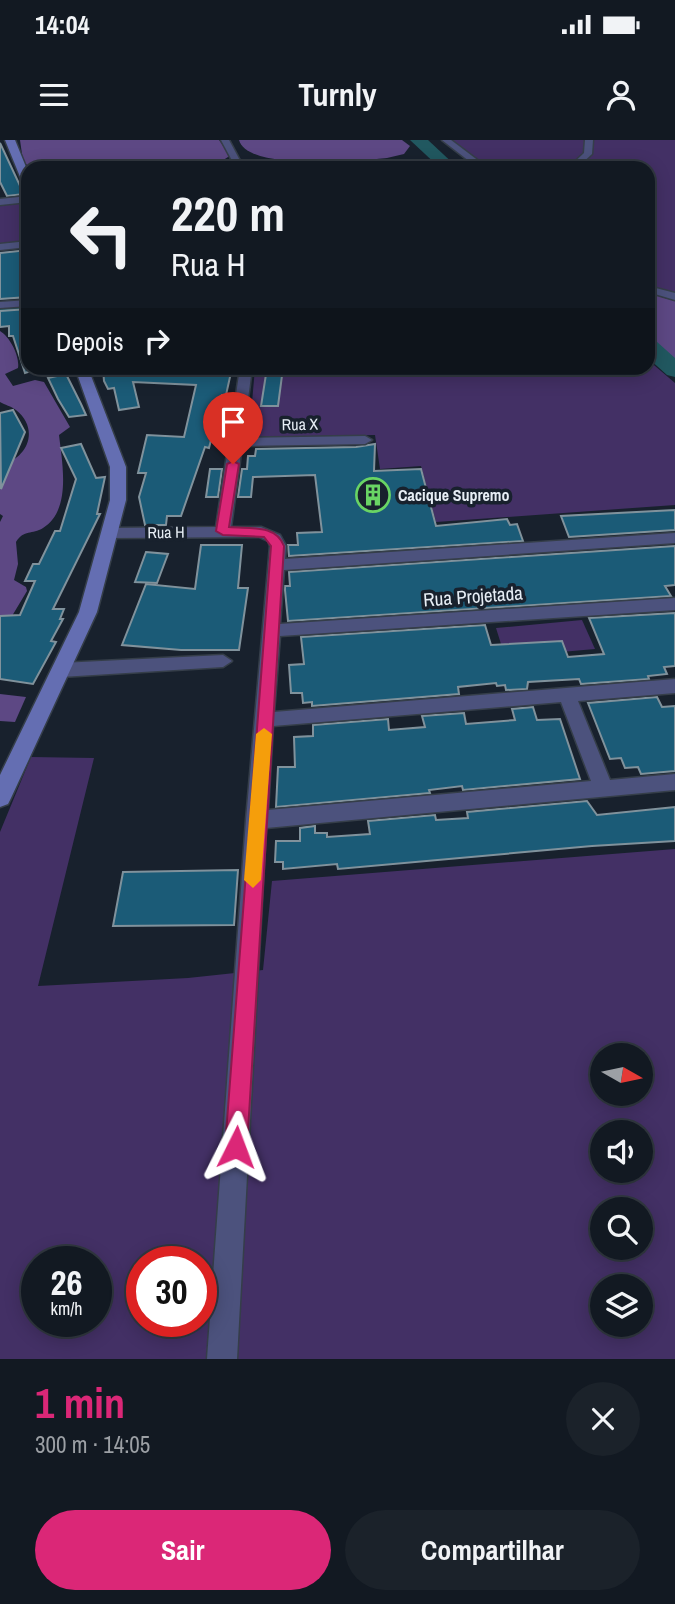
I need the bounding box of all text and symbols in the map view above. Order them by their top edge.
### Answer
text: 14:04 [35,7,90,42]
text: Turnly [298,73,377,116]
icon: menu [35,76,73,114]
icon: person [602,76,640,114]
text: 220 m [171,180,285,246]
icon: left [56,189,147,280]
text: Rua H [171,243,245,286]
icon: right [138,322,176,360]
text: Depois [56,324,124,359]
pin [203,392,263,464]
icon: arrive [214,403,252,441]
street label: Rua X [282,413,319,435]
building icon: Cacique Supremo [354,476,392,514]
place label: Cacique Supremo [398,484,510,506]
street label: Rua H [147,521,185,543]
street label: Rua Projetada [422,580,524,612]
north arrow [590,1043,653,1106]
map controls [590,1043,653,1337]
position arrow [199,1110,273,1184]
button: sound [590,1120,653,1183]
button: search [590,1197,653,1260]
speed limit sign: 30 [126,1246,217,1337]
text: 26 [51,1259,82,1306]
button: layers [590,1274,653,1337]
text: km/h [51,1296,83,1321]
text: 1 min [35,1375,125,1431]
button: close [566,1382,640,1456]
text: 300 m · 14:05 [35,1429,150,1460]
button: Sair [35,1510,331,1590]
button: Compartilhar [345,1510,640,1590]

